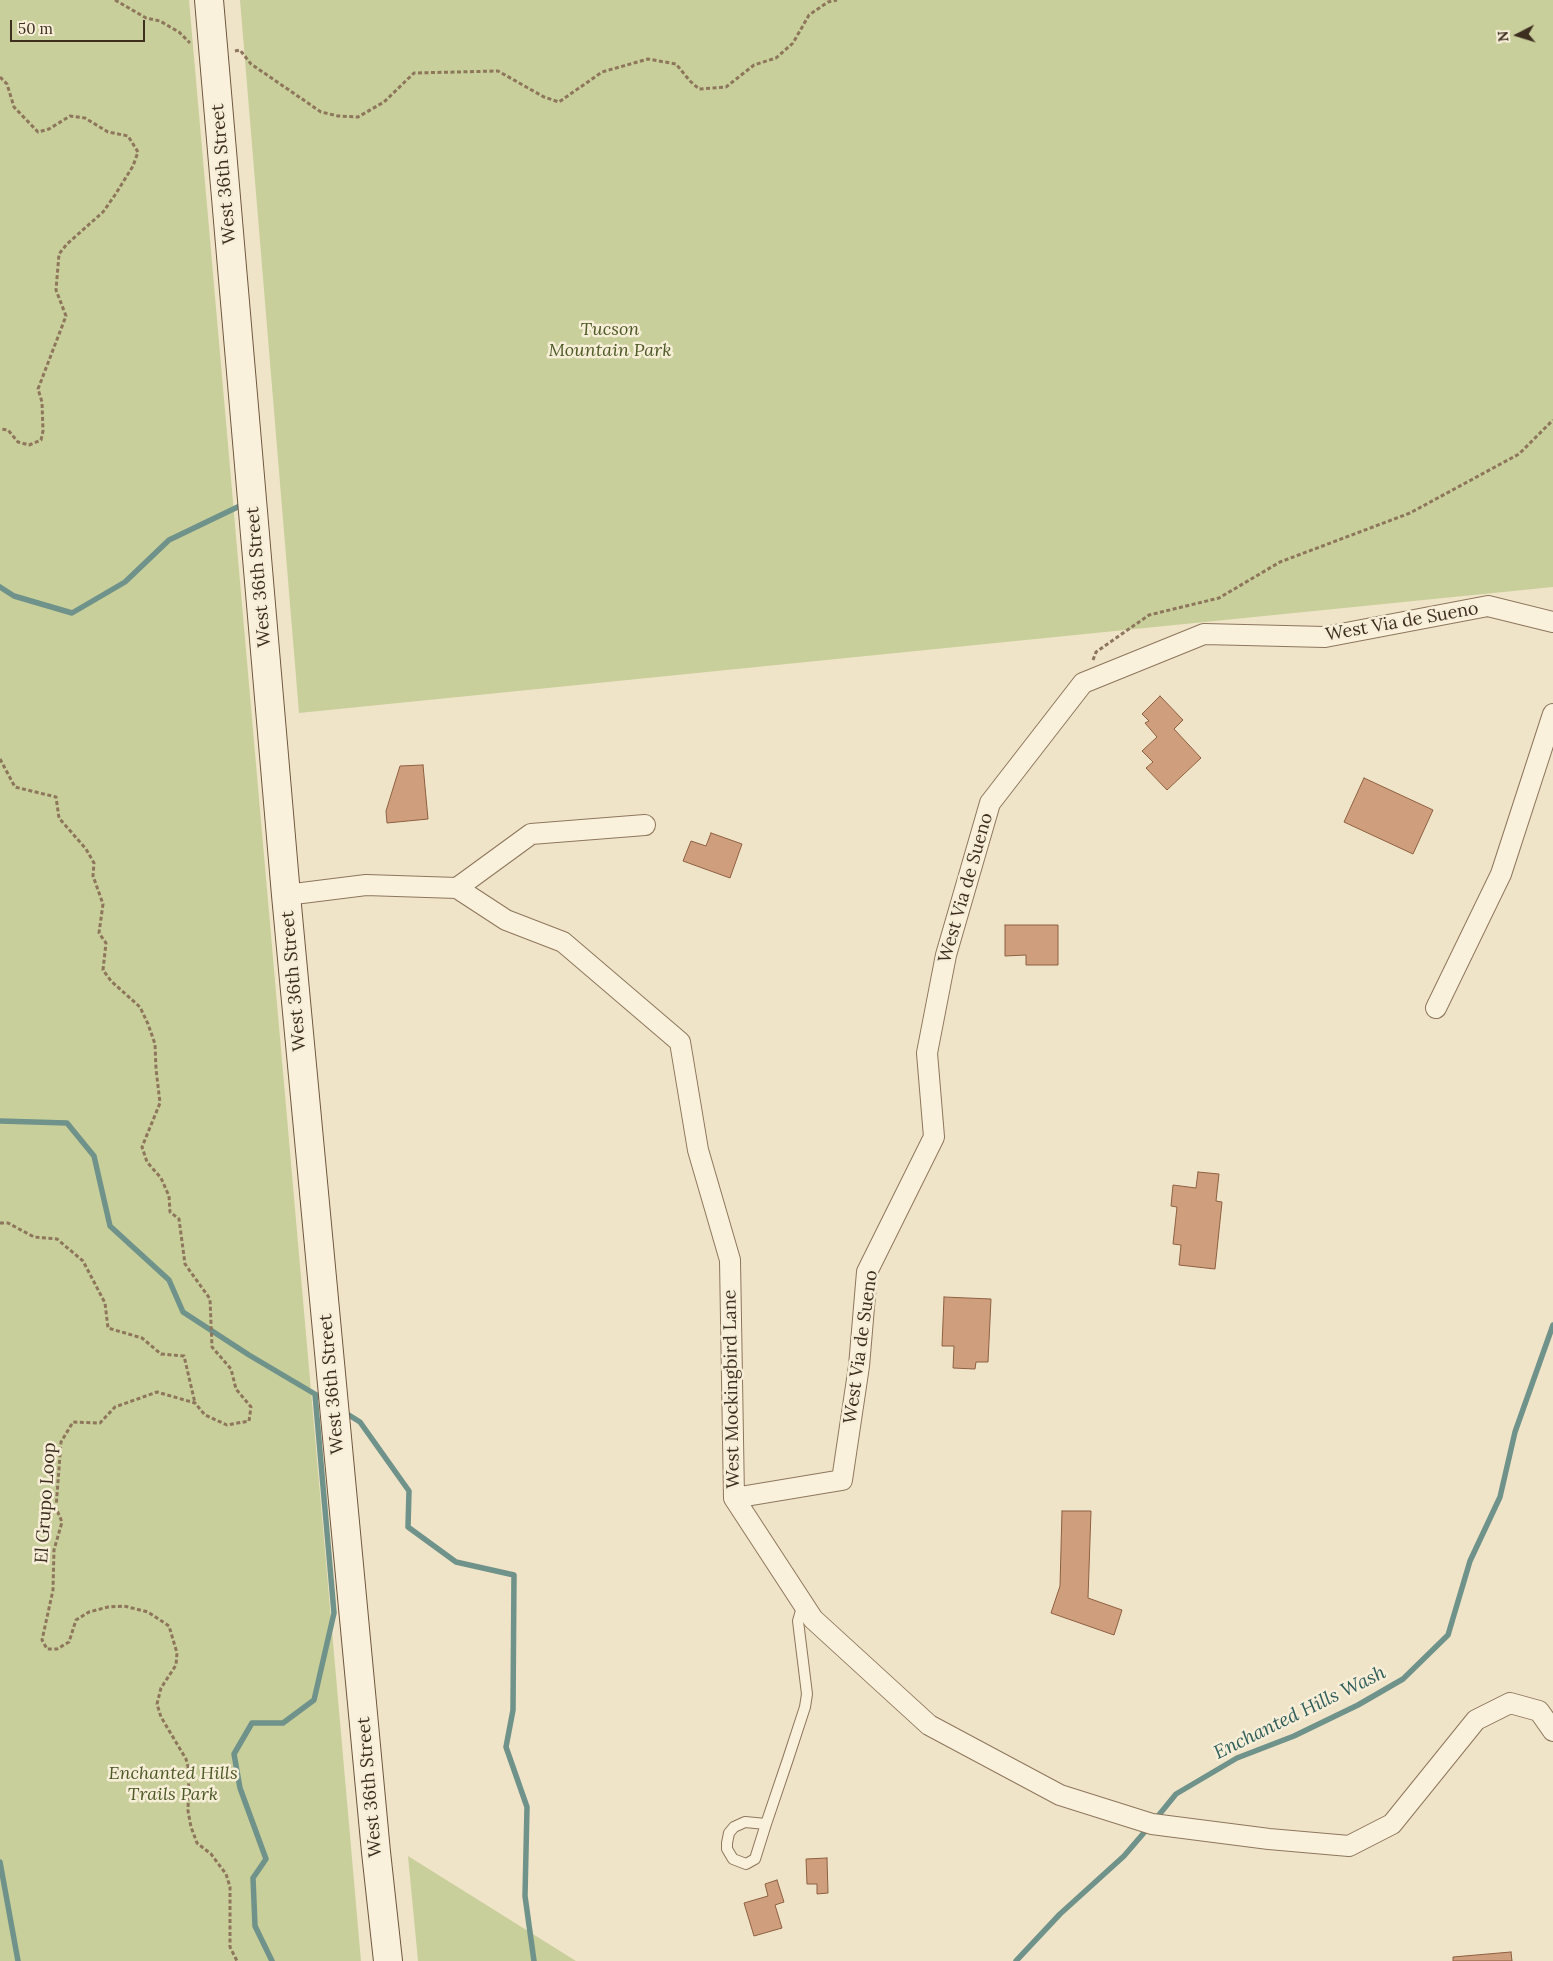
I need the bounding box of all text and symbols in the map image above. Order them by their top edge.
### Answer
scale bar [12,10,148,42]
north arrow [1493,10,1543,60]
text: 50 m [18,19,53,38]
text: N [1494,30,1512,42]
street label: West 36th Street [207,103,241,245]
park label: Tucson Mountain Park [548,319,672,362]
street label: West 36th Street [242,506,276,648]
street label: West Via de Sueno [1324,598,1480,646]
street label: West Via de Sueno [934,811,998,965]
street label: West 36th Street [277,910,311,1052]
street label: West Via de Sueno [840,1269,882,1425]
street label: West Mockingbird Lane [719,1289,745,1489]
street label: West 36th Street [315,1313,349,1455]
street label: El Grupo Loop [31,1442,61,1564]
water label: Enchanted Hills Wash [1210,1661,1390,1765]
street label: West 36th Street [353,1716,387,1858]
park label: Enchanted Hills Trails Park [108,1763,238,1806]

